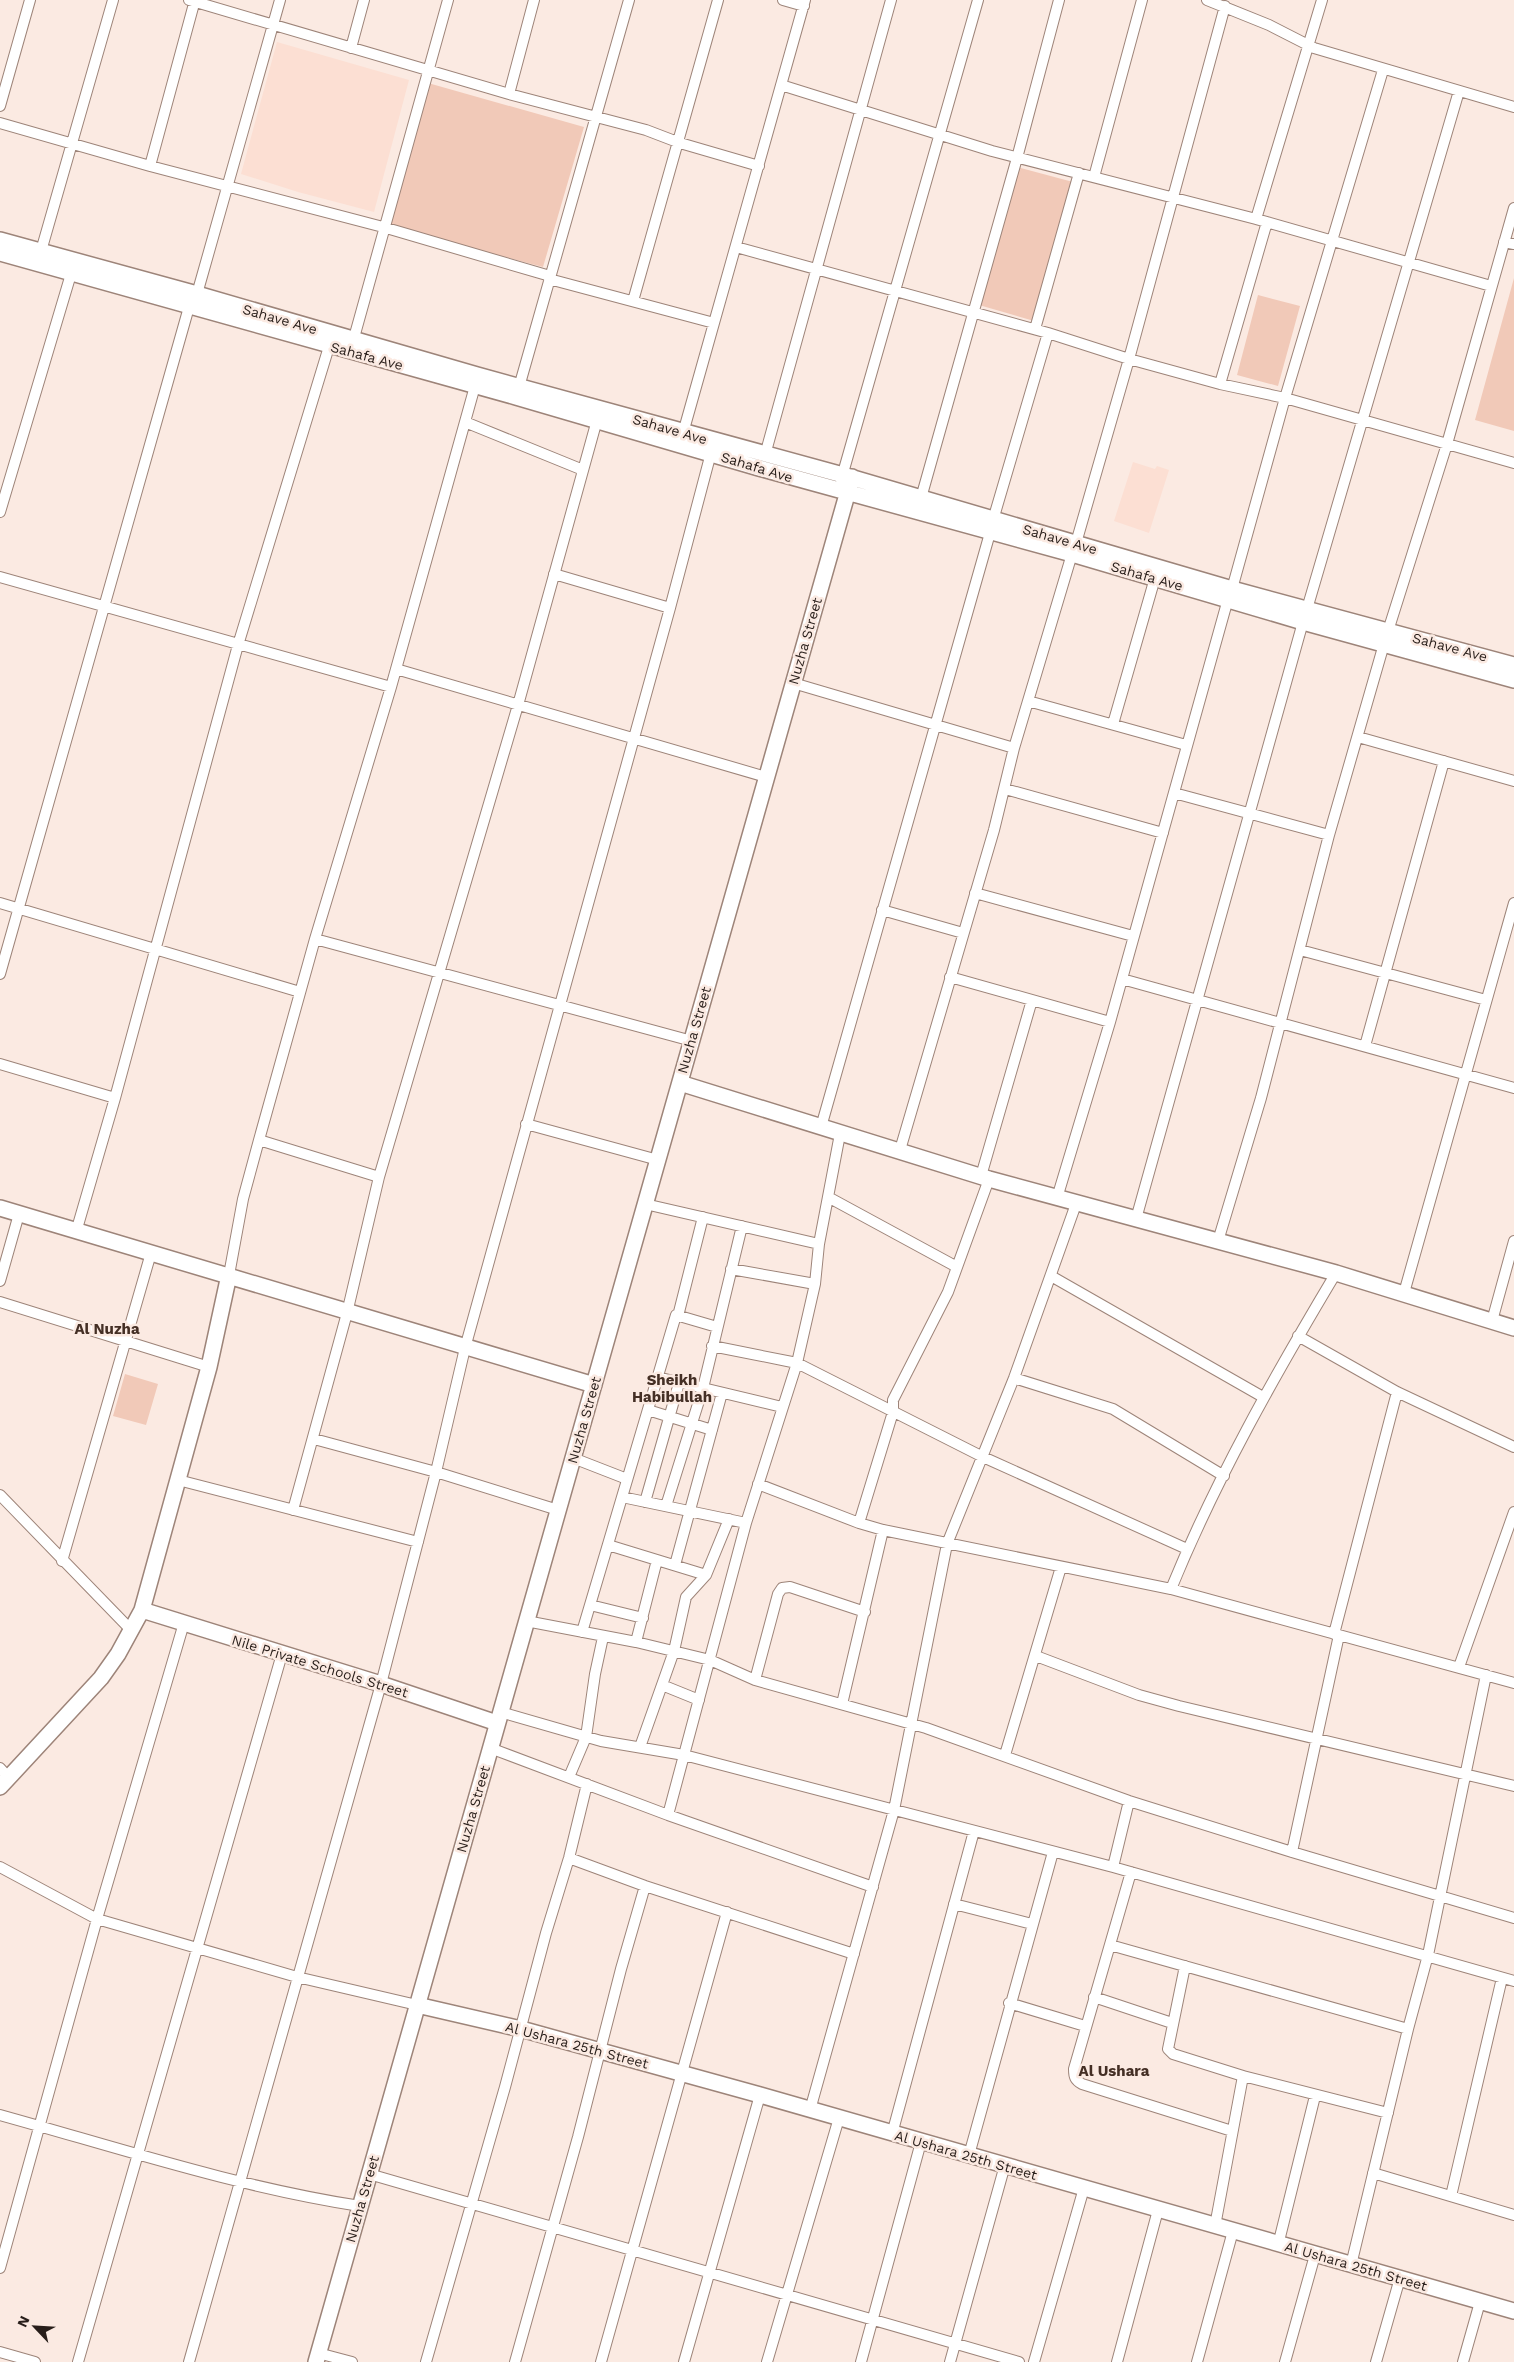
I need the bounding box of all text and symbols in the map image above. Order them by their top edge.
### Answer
street label: Sahave Ave [241,301,319,337]
street label: Sahafa Ave [329,339,405,373]
street label: Sahave Ave [631,411,709,447]
street label: Sahafa Ave [719,448,795,486]
street label: Sahave Ave [1021,521,1099,557]
street label: Sahafa Ave [1109,558,1185,594]
street label: Nuzha Street [785,596,825,686]
street label: Sahave Ave [1411,629,1489,665]
street label: Nuzha Street [674,985,714,1075]
district label: Al Nuzha [74,1320,140,1338]
district label: Sheikh Habibullah [632,1371,712,1406]
street label: Nuzha Street [564,1375,604,1465]
street label: Nile Private Schools Street [230,1632,410,1701]
street label: Nuzha Street [453,1764,493,1854]
street label: Al Ushara 25th Street [504,2018,650,2072]
district label: Al Ushara [1079,2062,1150,2080]
street label: Al Ushara 25th Street [893,2127,1039,2183]
street label: Nuzha Street [342,2154,382,2244]
street label: Al Ushara 25th Street [1283,2238,1429,2294]
north arrow [10,2302,60,2352]
text: N [14,2313,33,2330]

